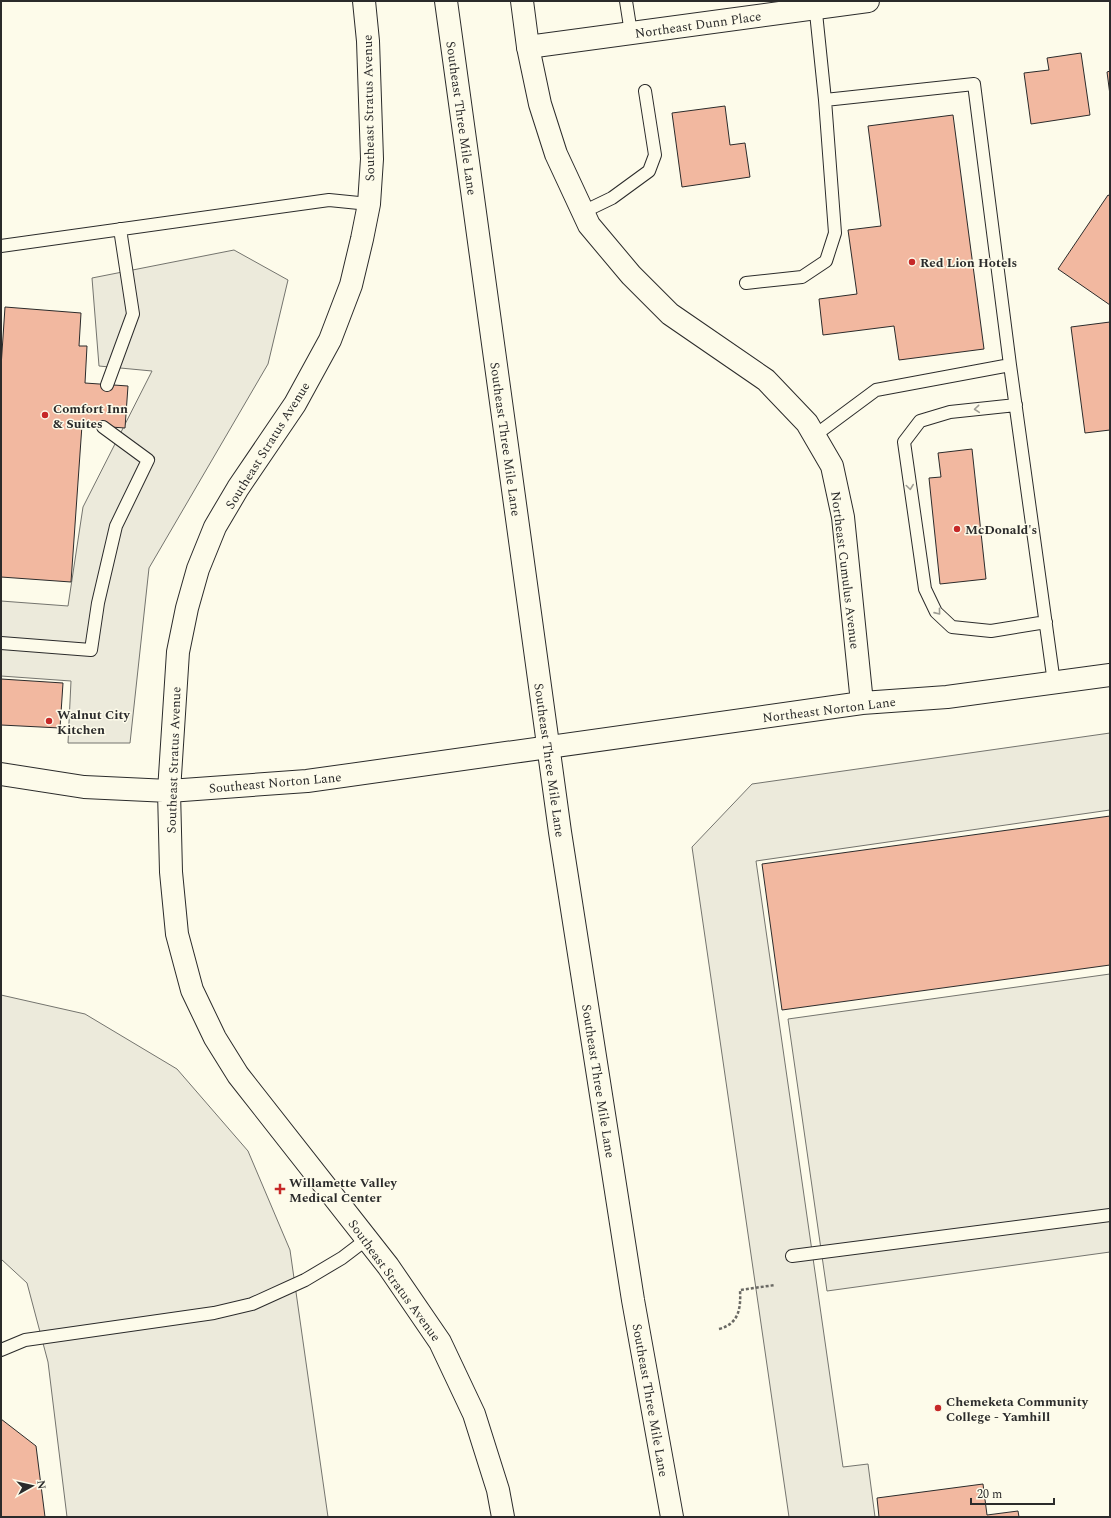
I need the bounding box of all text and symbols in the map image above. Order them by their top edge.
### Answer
street label: Northeast Dunn Place [634,6,763,44]
street label: Southeast Stratus Avenue [358,34,380,182]
street label: Southeast Three Mile Lane [440,40,482,196]
place label: Red Lion Hotels [920,253,1017,273]
marker: Red Lion Hotels [907,257,917,267]
street label: Southeast Three Mile Lane [484,361,526,517]
street label: Southeast Stratus Avenue [220,378,315,513]
place label: Comfort Inn & Suites [53,399,128,434]
one-way arrow [974,405,980,414]
marker: Comfort Inn & Suites [40,410,50,420]
one-way arrow [905,484,914,490]
street label: Northeast Cumulus Avenue [825,490,865,650]
place label: McDonald's [965,520,1037,540]
marker: McDonald's [952,524,962,534]
one-way arrow [934,608,941,615]
street label: Southeast Three Mile Lane [528,682,570,838]
street label: Southeast Stratus Avenue [161,686,187,834]
street label: Northeast Norton Lane [761,692,897,728]
place label: Walnut City Kitchen [57,705,131,740]
marker: Walnut City Kitchen [44,716,54,726]
street label: Southeast Norton Lane [208,767,342,799]
street label: Southeast Three Mile Lane [576,1003,620,1159]
place label: Willamette Valley Medical Center [289,1173,398,1208]
marker: Willamette Valley Medical Center [274,1183,286,1195]
street label: Southeast Stratus Avenue [343,1215,445,1346]
street label: Southeast Three Mile Lane [627,1322,673,1478]
place label: Chemeketa Community College - Yamhill [946,1392,1089,1427]
marker: Chemeketa Community College - Yamhill [933,1403,943,1413]
north arrow [12,1466,52,1506]
text: N [32,1479,50,1490]
scale bar [971,1480,1054,1506]
text: 20 m [977,1485,1002,1504]

